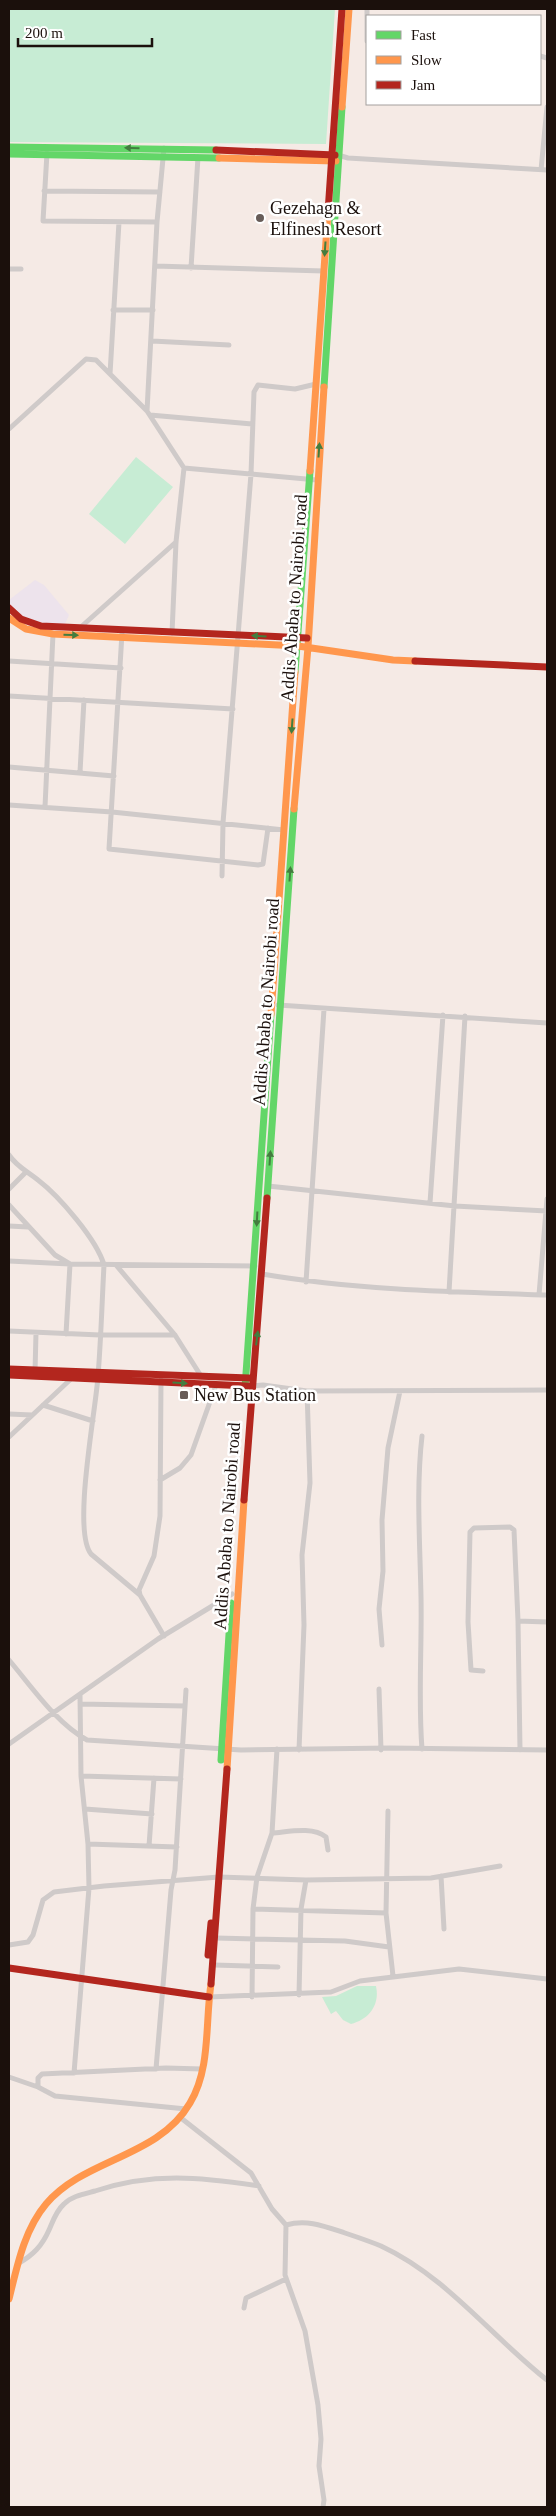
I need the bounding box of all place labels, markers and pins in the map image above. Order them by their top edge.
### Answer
place label: Gezehagn & Elfinesh Resort [270,198,381,239]
marker: Gezehagn & Elfinesh Resort [254,212,266,224]
place label: New Bus Station [194,1385,316,1405]
marker: New Bus Station [178,1389,190,1401]

